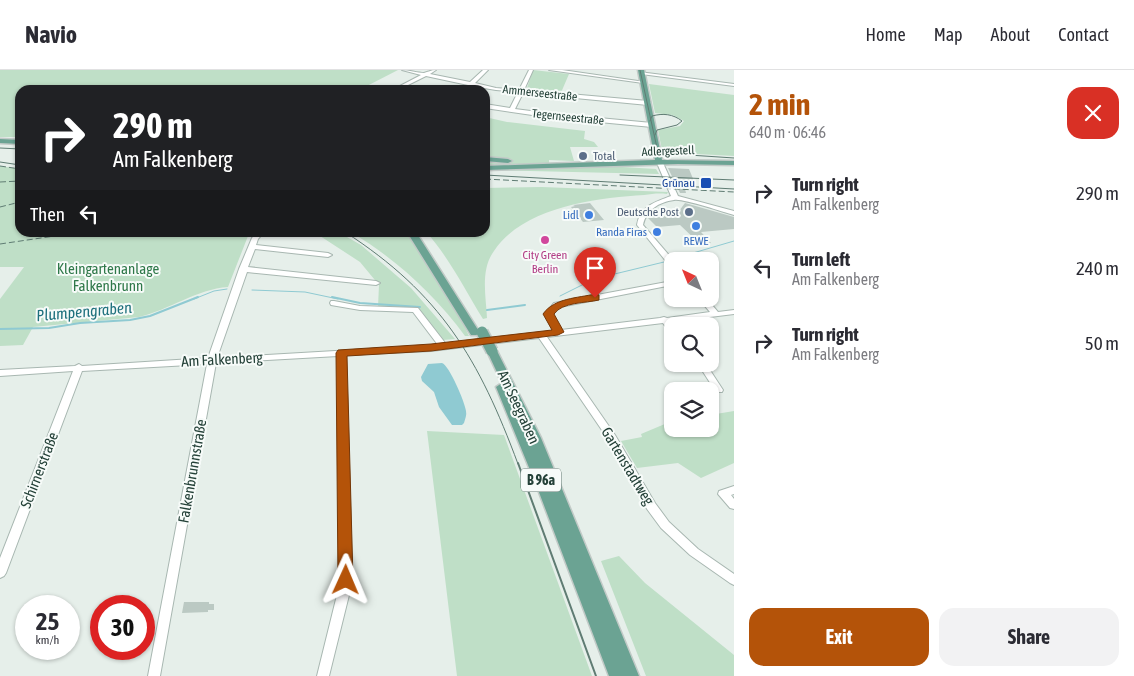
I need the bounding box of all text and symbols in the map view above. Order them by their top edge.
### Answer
text: Navio [25,21,77,48]
text: Home [866,24,906,45]
text: Map [934,24,963,45]
text: About [991,24,1030,45]
text: Contact [1058,24,1109,45]
street label: Ammerseestraße [502,82,578,104]
text: 2 min [749,87,810,121]
button: close [1067,87,1119,139]
icon: right [30,105,95,170]
text: 290 m [113,105,192,145]
street label: Tegernseestraße [531,106,605,128]
text: 640 m · 06:46 [749,123,826,141]
street label: Adlergestell [641,143,696,159]
text: Am Falkenberg [113,146,233,172]
place label: Total [593,149,616,163]
marker: Total [577,150,589,162]
text: Turn right [792,173,859,195]
place label: Grünau [662,176,695,190]
marker: Grünau [699,176,713,190]
icon: right [749,179,777,207]
text: 290 m [1076,182,1119,204]
text: Am Falkenberg [792,195,879,213]
icon: left [75,200,103,228]
text: Then [30,203,65,225]
place label: Deutsche Post [617,205,680,219]
marker: Deutsche Post [683,206,695,218]
place label: Lidl [563,208,580,222]
marker: Lidl [583,209,595,221]
marker: REWE [690,220,702,232]
place label: Randa Firas [596,225,647,239]
marker: Randa Firas [651,226,663,238]
marker: City Green Berlin [539,234,551,246]
place label: REWE [684,234,708,248]
pin [574,247,616,298]
place label: City Green Berlin [523,248,567,276]
text: Turn left [792,248,850,270]
north arrow [664,252,719,308]
map controls [664,252,719,437]
icon: arrive [581,254,609,282]
icon: left [749,254,777,282]
text: 240 m [1076,257,1119,279]
park label: Kleingartenanlage Falkenbrunn [57,260,159,294]
text: Am Falkenberg [792,270,879,288]
water label: Plumpengraben [36,298,133,325]
button: search [664,317,719,372]
text: Turn right [792,323,859,345]
icon: right [749,329,777,357]
text: 50 m [1085,332,1119,354]
text: Am Falkenberg [792,345,879,363]
street label: Am Falkenberg [181,348,264,370]
street label: Am Seegraben [495,368,543,446]
button: layers [664,382,719,437]
street label: Falkenbrunnstraße [175,418,210,524]
street label: Gartenstadtweg [598,424,658,508]
street label: Schirnerstraße [17,429,61,510]
road number: B 96a [521,468,561,492]
position arrow [319,553,371,605]
speed limit sign: 30 [90,595,155,660]
text: 25 [36,607,59,635]
button: Exit [749,608,929,666]
button: Share [939,608,1119,666]
text: km/h [36,633,59,647]

